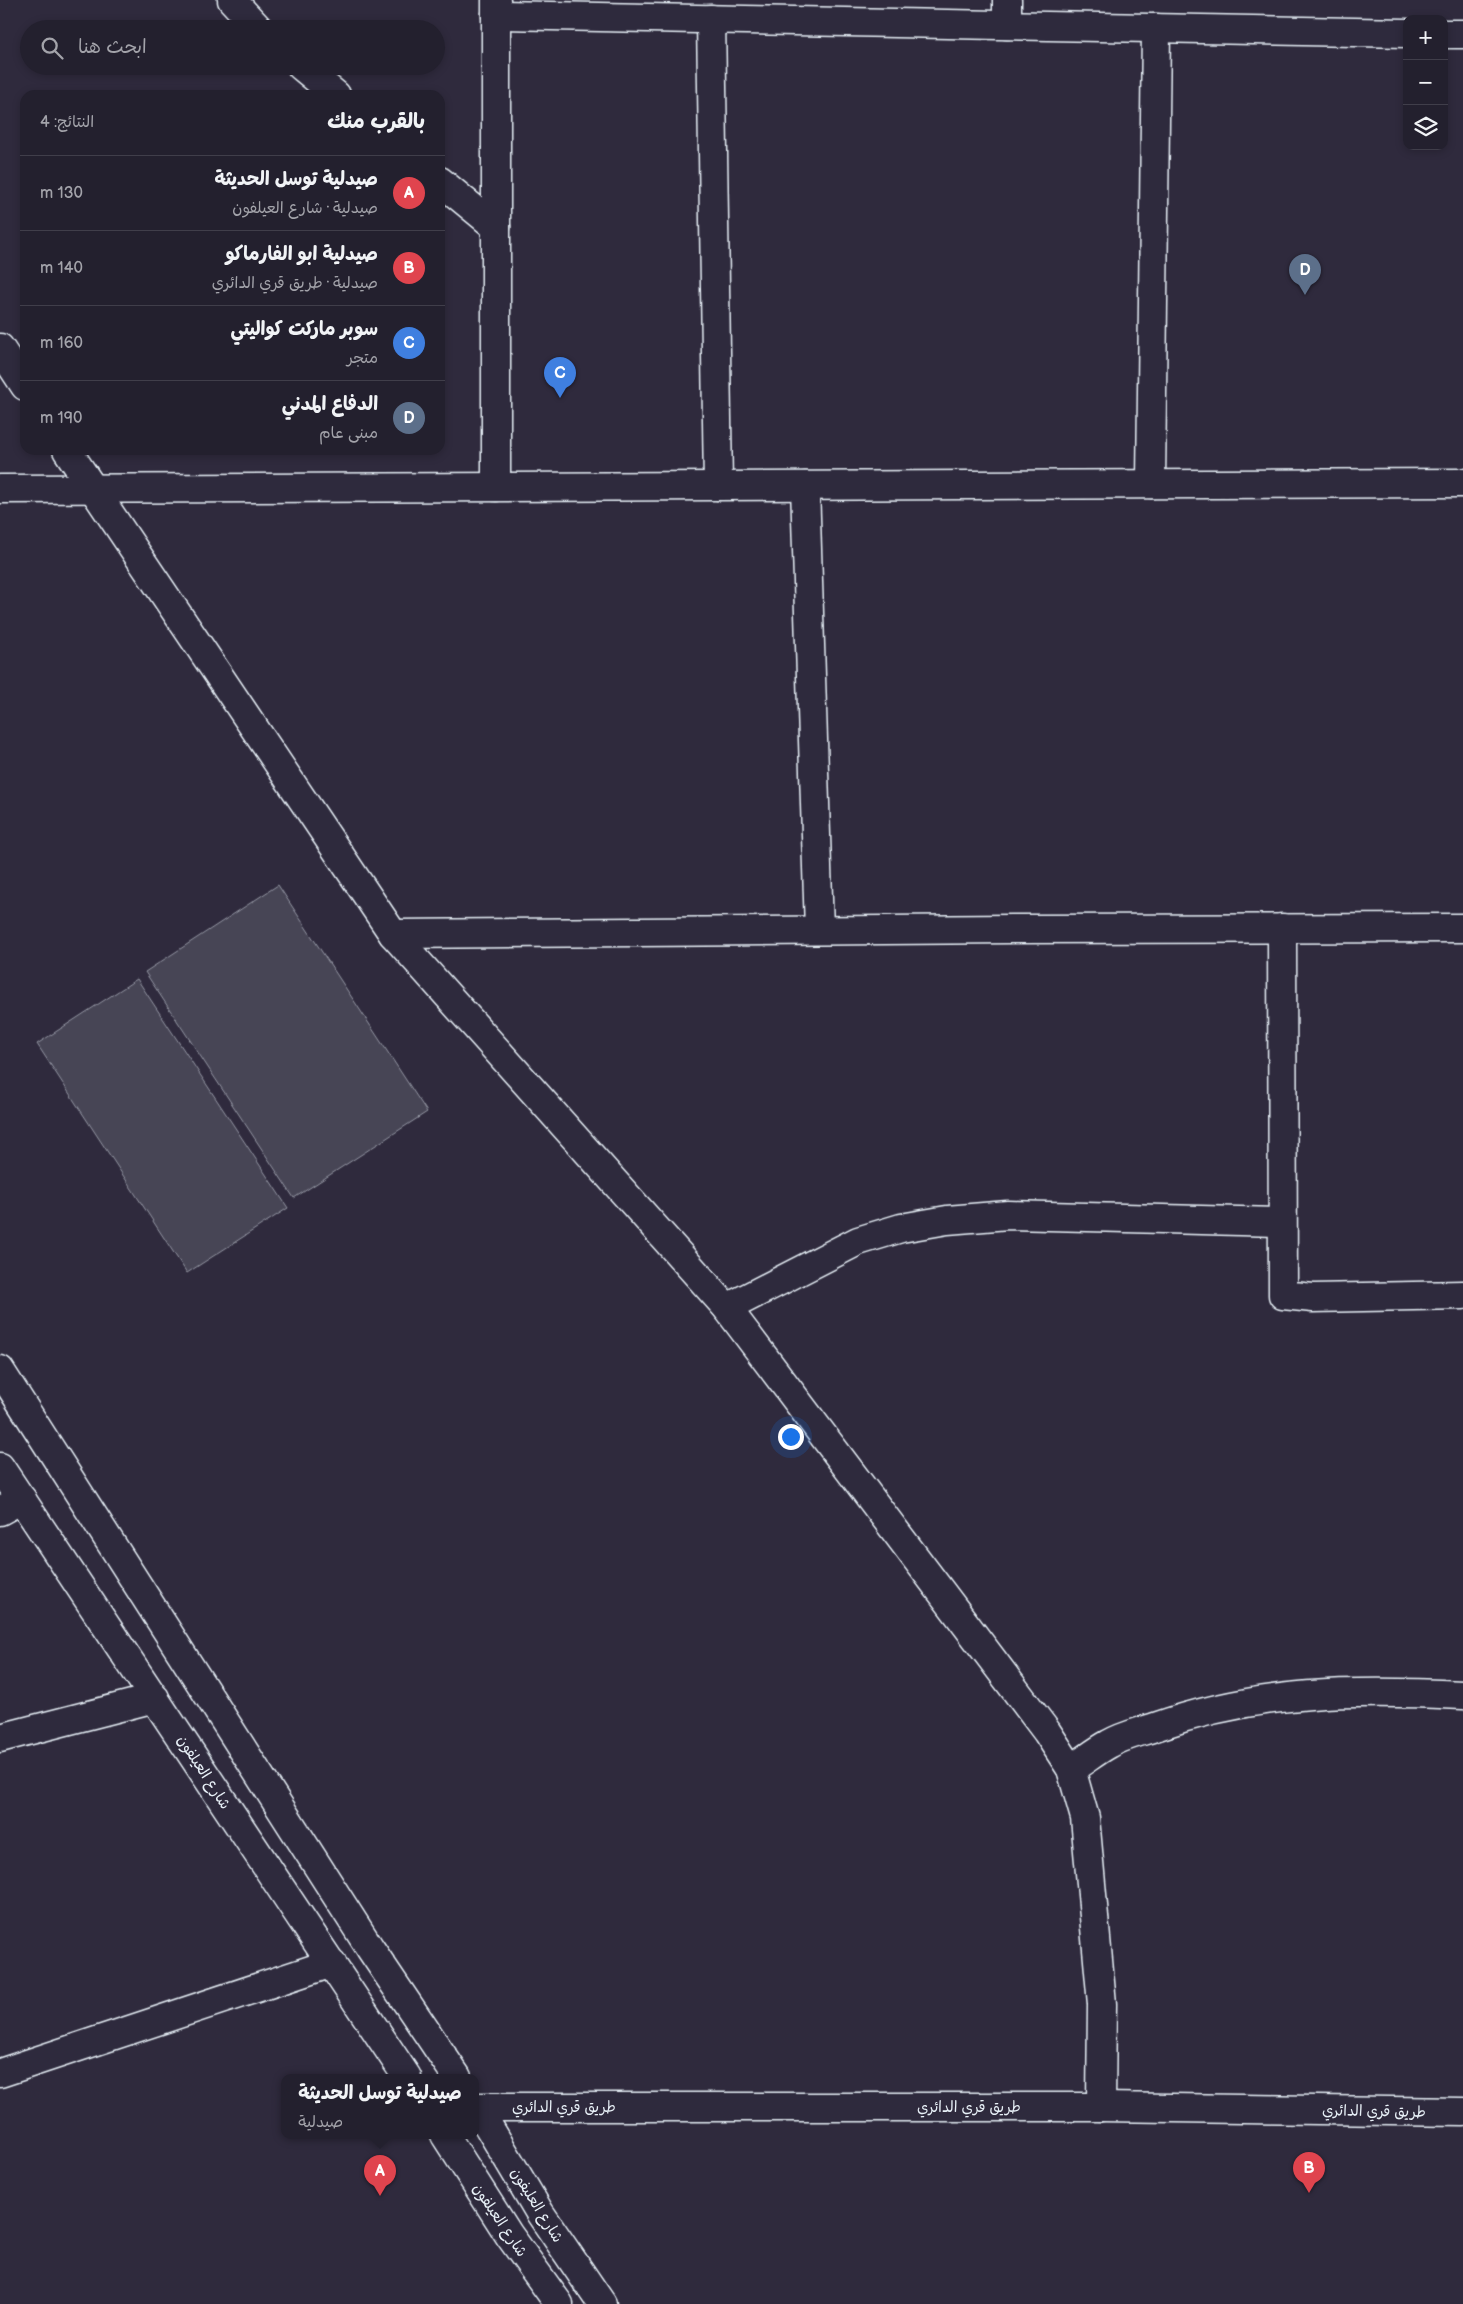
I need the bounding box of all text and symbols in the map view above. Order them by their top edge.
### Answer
map controls [1403,15,1448,150]
button: + [1403,15,1448,60]
search box [20,20,445,75]
icon: search [38,34,66,62]
text: ابحث هنا [78,36,147,59]
button: − [1403,60,1448,105]
button: layers [1403,105,1448,150]
text: بالقرب منك [327,109,425,134]
text: النتائج: 4 [40,113,94,132]
text: صيدلية توسل الحديثة [214,168,378,191]
text: 130 m [40,184,83,203]
text: A [404,184,414,203]
text: صيدلية · شارع العيلفون [232,199,378,218]
text: صيدلية ابو الفارماكو [226,243,378,266]
pin: D [1289,254,1321,295]
text: 140 m [40,259,83,278]
text: B [403,259,415,278]
text: صيدلية · طريق قري الدائري [212,274,378,293]
text: سوبر ماركت كواليتي [230,318,378,341]
text: 160 m [40,334,83,353]
text: C [403,334,415,353]
text: متجر [347,349,378,368]
pin: C [544,357,576,398]
text: الدفاع المدني [282,393,378,416]
text: 190 m [40,409,82,428]
text: D [403,409,415,428]
text: مبنى عام [319,424,378,443]
your location [778,1424,804,1450]
street label: شارع العيلفون [173,1732,235,1813]
popup [281,2074,479,2139]
text: صيدلية توسل الحديثة [298,2082,462,2105]
street label: طريق قري الدائري [512,2098,616,2118]
street label: طريق قري الدائري [917,2098,1021,2118]
street label: طريق قري الدائري [1322,2101,1426,2123]
text: صيدلية [298,2113,343,2132]
pin: B [1293,2152,1325,2193]
pin: A [364,2155,396,2196]
street label: شارع العليفون [506,2164,567,2246]
street label: شارع العيلفون [468,2180,531,2261]

